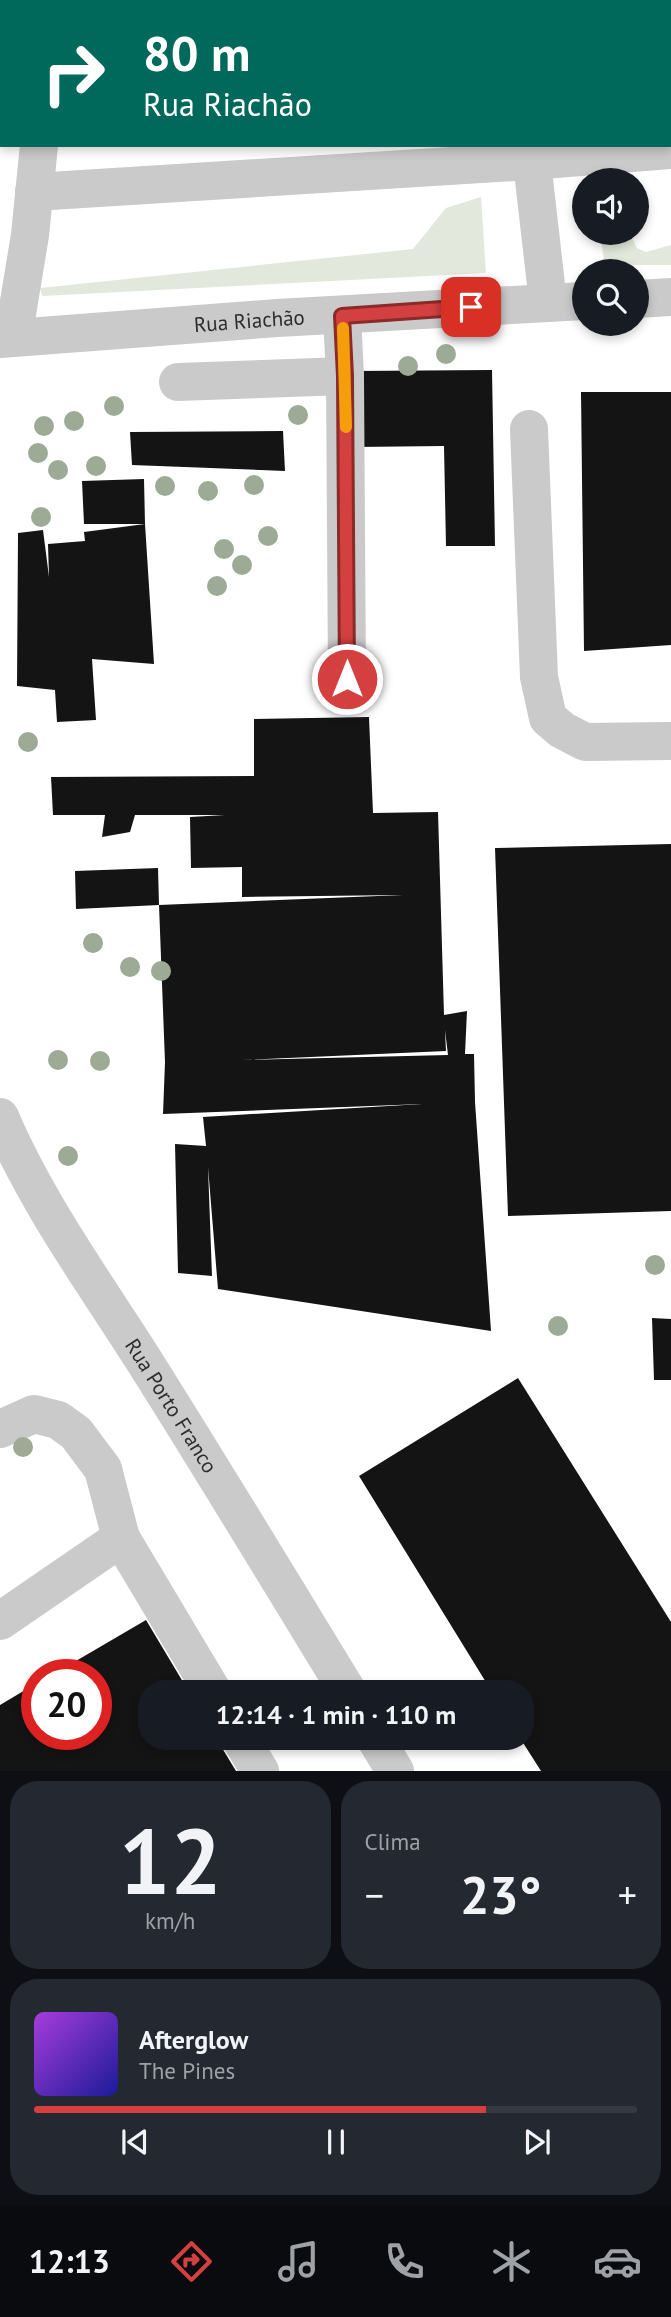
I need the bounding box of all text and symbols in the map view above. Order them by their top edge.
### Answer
text: 80 m [143,21,250,85]
icon: right [28,28,119,119]
text: Rua Riachão [143,83,312,125]
map controls [572,168,649,336]
button: sound [572,168,649,245]
button: search [572,259,649,336]
pin [441,277,501,337]
icon: arrive [452,288,490,326]
street label: Rua Riachão [193,303,305,338]
position arrow [310,642,384,716]
street label: Rua Porto Franco [120,1333,224,1478]
speed limit sign: 20 [21,1659,112,1750]
text: 12:14 · 1 min · 110 m [216,1698,456,1731]
text: 12 [119,1801,222,1919]
text: Clima [365,1827,421,1856]
text: 23° [460,1861,542,1928]
text: − [365,1870,384,1919]
text: + [618,1870,637,1919]
text: km/h [145,1906,195,1935]
text: Afterglow [139,2023,248,2056]
text: The Pines [139,2056,235,2085]
icon: previous [116,2123,154,2161]
icon: pause [317,2123,355,2161]
icon: next [518,2123,556,2161]
icon: directions [167,2237,216,2286]
icon: music [274,2237,323,2286]
icon: phone [380,2237,429,2286]
icon: climate [487,2237,536,2286]
icon: car [593,2237,642,2286]
text: 12:13 [29,2240,110,2282]

